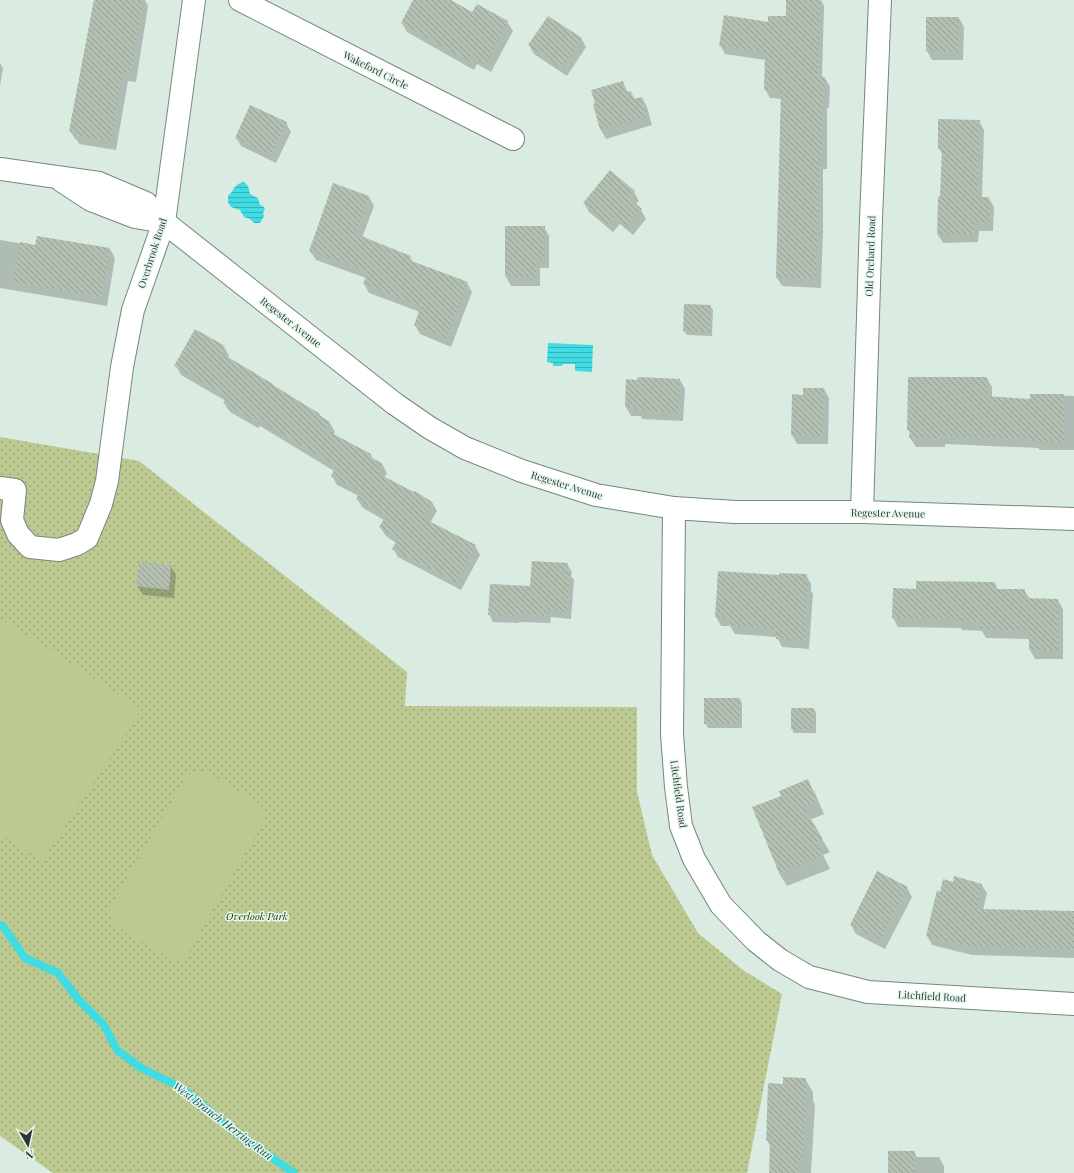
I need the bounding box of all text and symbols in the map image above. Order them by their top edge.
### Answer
street label: Wakeford Circle [340,47,411,93]
street label: Old Orchard Road [862,215,878,297]
street label: Overbrook Road [134,216,170,290]
street label: Regester Avenue [257,294,325,350]
street label: Regester Avenue [529,467,605,503]
street label: Regester Avenue [851,505,925,521]
street label: Litchfield Road [667,759,691,829]
park label: Overlook Park [226,909,288,923]
street label: Litchfield Road [898,987,967,1005]
water label: West Branch Herring Run [170,1078,276,1163]
north arrow [8,1125,48,1165]
text: N [24,1147,35,1163]

